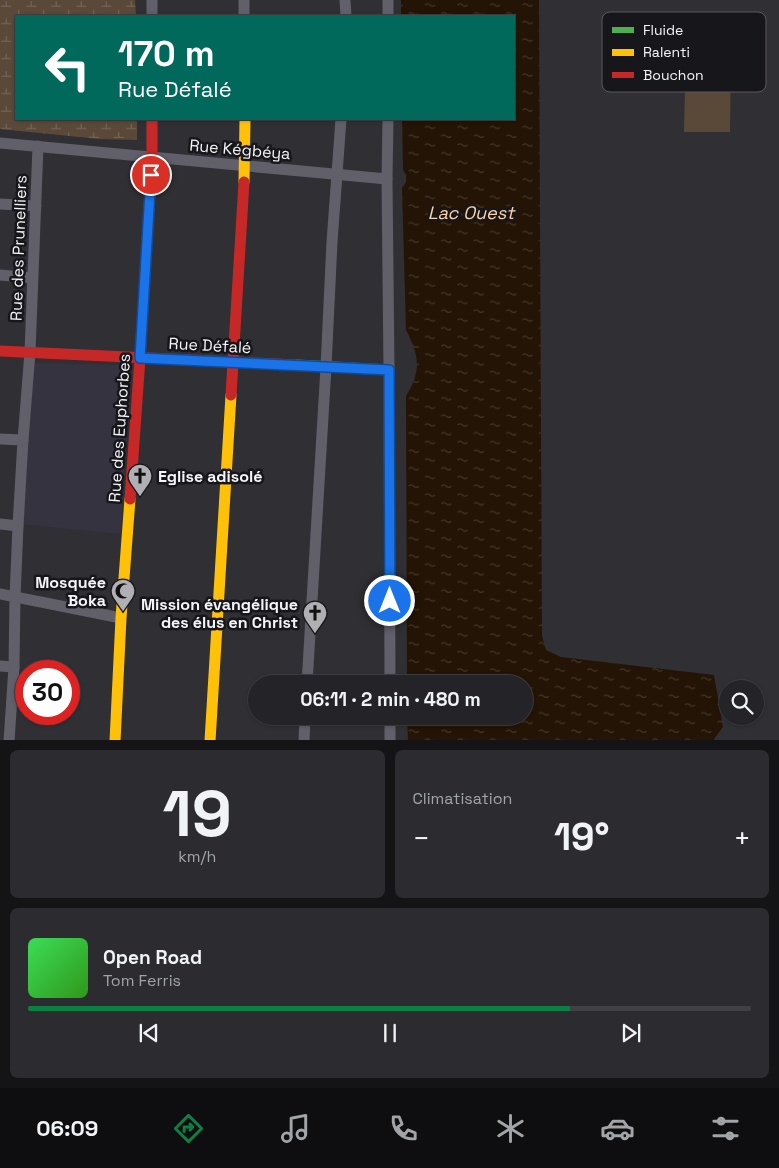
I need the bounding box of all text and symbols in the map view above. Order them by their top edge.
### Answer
legend [602,12,766,92]
text: Fluide [643,21,683,39]
text: 170 m [118,32,215,76]
icon: left [35,35,100,100]
text: Ralenti [643,43,690,61]
text: Bouchon [643,66,704,84]
text: Rue Défalé [118,75,232,103]
street label: Rue Kégbéya [189,135,291,164]
pin [130,154,172,196]
icon: arrive [137,161,165,189]
street label: Rue des Prunelliers [5,175,32,321]
water label: Lac Ouest [428,201,516,224]
street label: Rue Défalé [168,333,252,358]
street label: Rue des Euphorbes [104,353,135,503]
church icon: Eglise adisolé [127,463,153,497]
place label: Eglise adisolé [158,466,262,487]
place label: Mosquée Boka [35,572,106,611]
position arrow [363,574,415,626]
mosque icon: Mosquée Boka [110,578,136,612]
place label: Mission évangélique des élus en Christ [141,594,298,633]
church icon: Mission évangélique des élus en Christ [302,600,328,634]
speed limit sign: 30 [15,660,80,725]
map controls [719,680,764,725]
button: search [719,680,764,725]
text: 06:11 · 2 min · 480 m [300,687,481,712]
text: 19 [162,772,232,855]
text: Climatisation [413,788,512,809]
text: 19° [554,813,610,861]
text: − [413,820,430,856]
text: + [734,820,751,856]
text: km/h [178,846,216,867]
text: Open Road [103,945,202,970]
text: Tom Ferris [103,970,181,991]
icon: previous [135,1019,163,1047]
icon: pause [376,1019,404,1047]
icon: next [617,1019,645,1047]
icon: directions [171,1111,206,1146]
icon: music [278,1111,313,1146]
icon: phone [386,1111,421,1146]
icon: climate [493,1111,528,1146]
icon: car [600,1111,635,1146]
icon: filters [708,1111,743,1146]
text: 06:09 [36,1114,98,1142]

